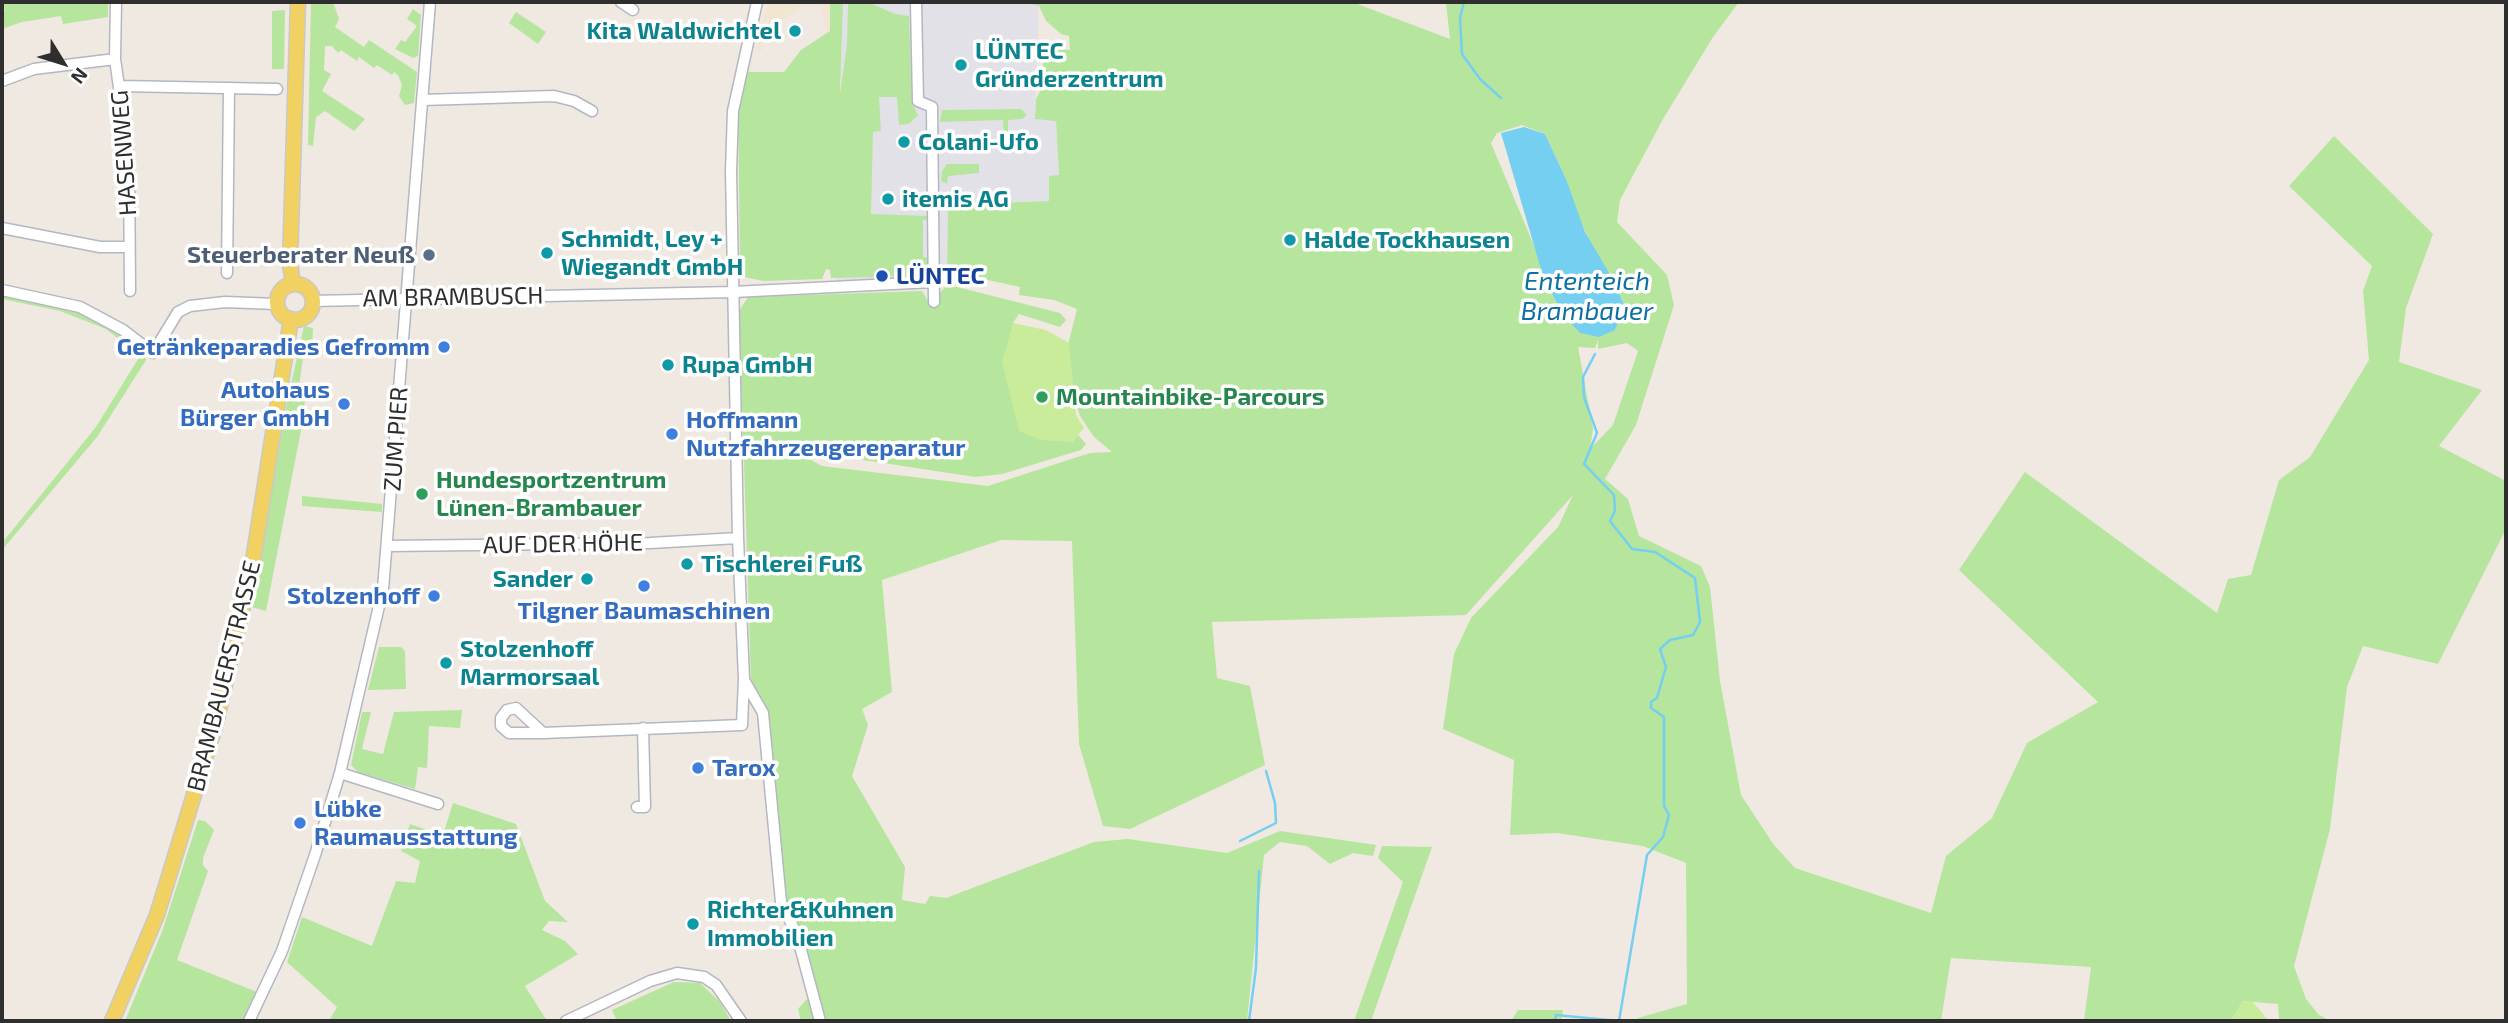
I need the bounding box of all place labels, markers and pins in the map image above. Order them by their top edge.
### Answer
place label: Kita Waldwichtel [587,17,781,45]
marker: Kita Waldwichtel [787,23,803,39]
place label: LÜNTEC Gründerzentrum [975,37,1164,93]
marker: LÜNTEC Gründerzentrum [953,57,969,73]
place label: Colani-Ufo [918,128,1039,156]
marker: Colani-Ufo [896,134,912,150]
place label: itemis AG [902,185,1009,213]
marker: itemis AG [880,191,896,207]
place label: Schmidt, Ley + Wiegandt GmbH [561,225,743,281]
place label: Halde Tockhausen [1304,226,1510,254]
marker: Halde Tockhausen [1282,232,1298,248]
place label: Steuerberater Neuß [187,241,415,269]
marker: Schmidt, Ley + Wiegandt GmbH [539,245,555,261]
marker: Steuerberater Neuß [421,247,437,263]
place label: LÜNTEC [896,262,985,290]
marker: LÜNTEC [874,268,890,284]
place label: Getränkeparadies Gefromm [117,333,430,361]
marker: Getränkeparadies Gefromm [436,339,452,355]
place label: Rupa GmbH [682,351,813,379]
marker: Rupa GmbH [660,357,676,373]
place label: Autohaus Bürger GmbH [180,376,330,432]
place label: Mountainbike-Parcours [1056,383,1325,411]
marker: Mountainbike-Parcours [1034,389,1050,405]
marker: Autohaus Bürger GmbH [336,396,352,412]
place label: Hoffmann Nutzfahrzeugereparatur [686,406,966,462]
marker: Hoffmann Nutzfahrzeugereparatur [664,426,680,442]
place label: Hundesportzentrum Lünen-Brambauer [436,466,666,522]
marker: Hundesportzentrum Lünen-Brambauer [414,486,430,502]
place label: Tischlerei Fuß [701,550,863,578]
marker: Tischlerei Fuß [679,556,695,572]
place label: Sander [493,565,573,593]
marker: Sander [579,571,595,587]
marker: Tilgner Baumaschinen [636,578,652,594]
place label: Stolzenhoff [287,582,420,610]
marker: Stolzenhoff [426,588,442,604]
place label: Tilgner Baumaschinen [518,597,770,625]
place label: Stolzenhoff Marmorsaal [460,635,599,691]
marker: Stolzenhoff Marmorsaal [438,655,454,671]
place label: Tarox [712,754,776,782]
marker: Tarox [690,760,706,776]
place label: Lübke Raumausstattung [314,795,518,851]
marker: Lübke Raumausstattung [292,815,308,831]
place label: Richter&Kuhnen Immobilien [707,896,894,952]
marker: Richter&Kuhnen Immobilien [685,916,701,932]

